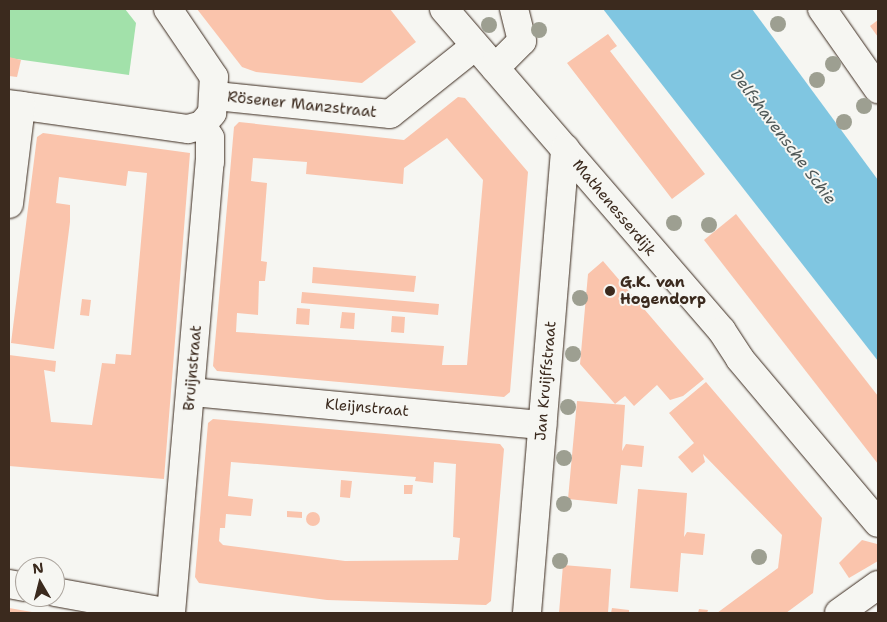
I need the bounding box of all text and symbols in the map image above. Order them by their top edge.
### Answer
water label: Delfshavensche Schie [726,66,840,208]
street label: Rösener Manzstraat [226,88,378,122]
street label: Mathenesserdijk [569,156,659,260]
place label: G.K. van Hogendorp [620,273,706,308]
marker: G.K. van Hogendorp [604,285,616,297]
street label: Jan Kruijffstraat [532,320,560,442]
street label: Bruijnstraat [180,324,206,412]
street label: Kleijnstraat [324,395,410,421]
north arrow [15,557,65,607]
text: N [31,558,45,578]

